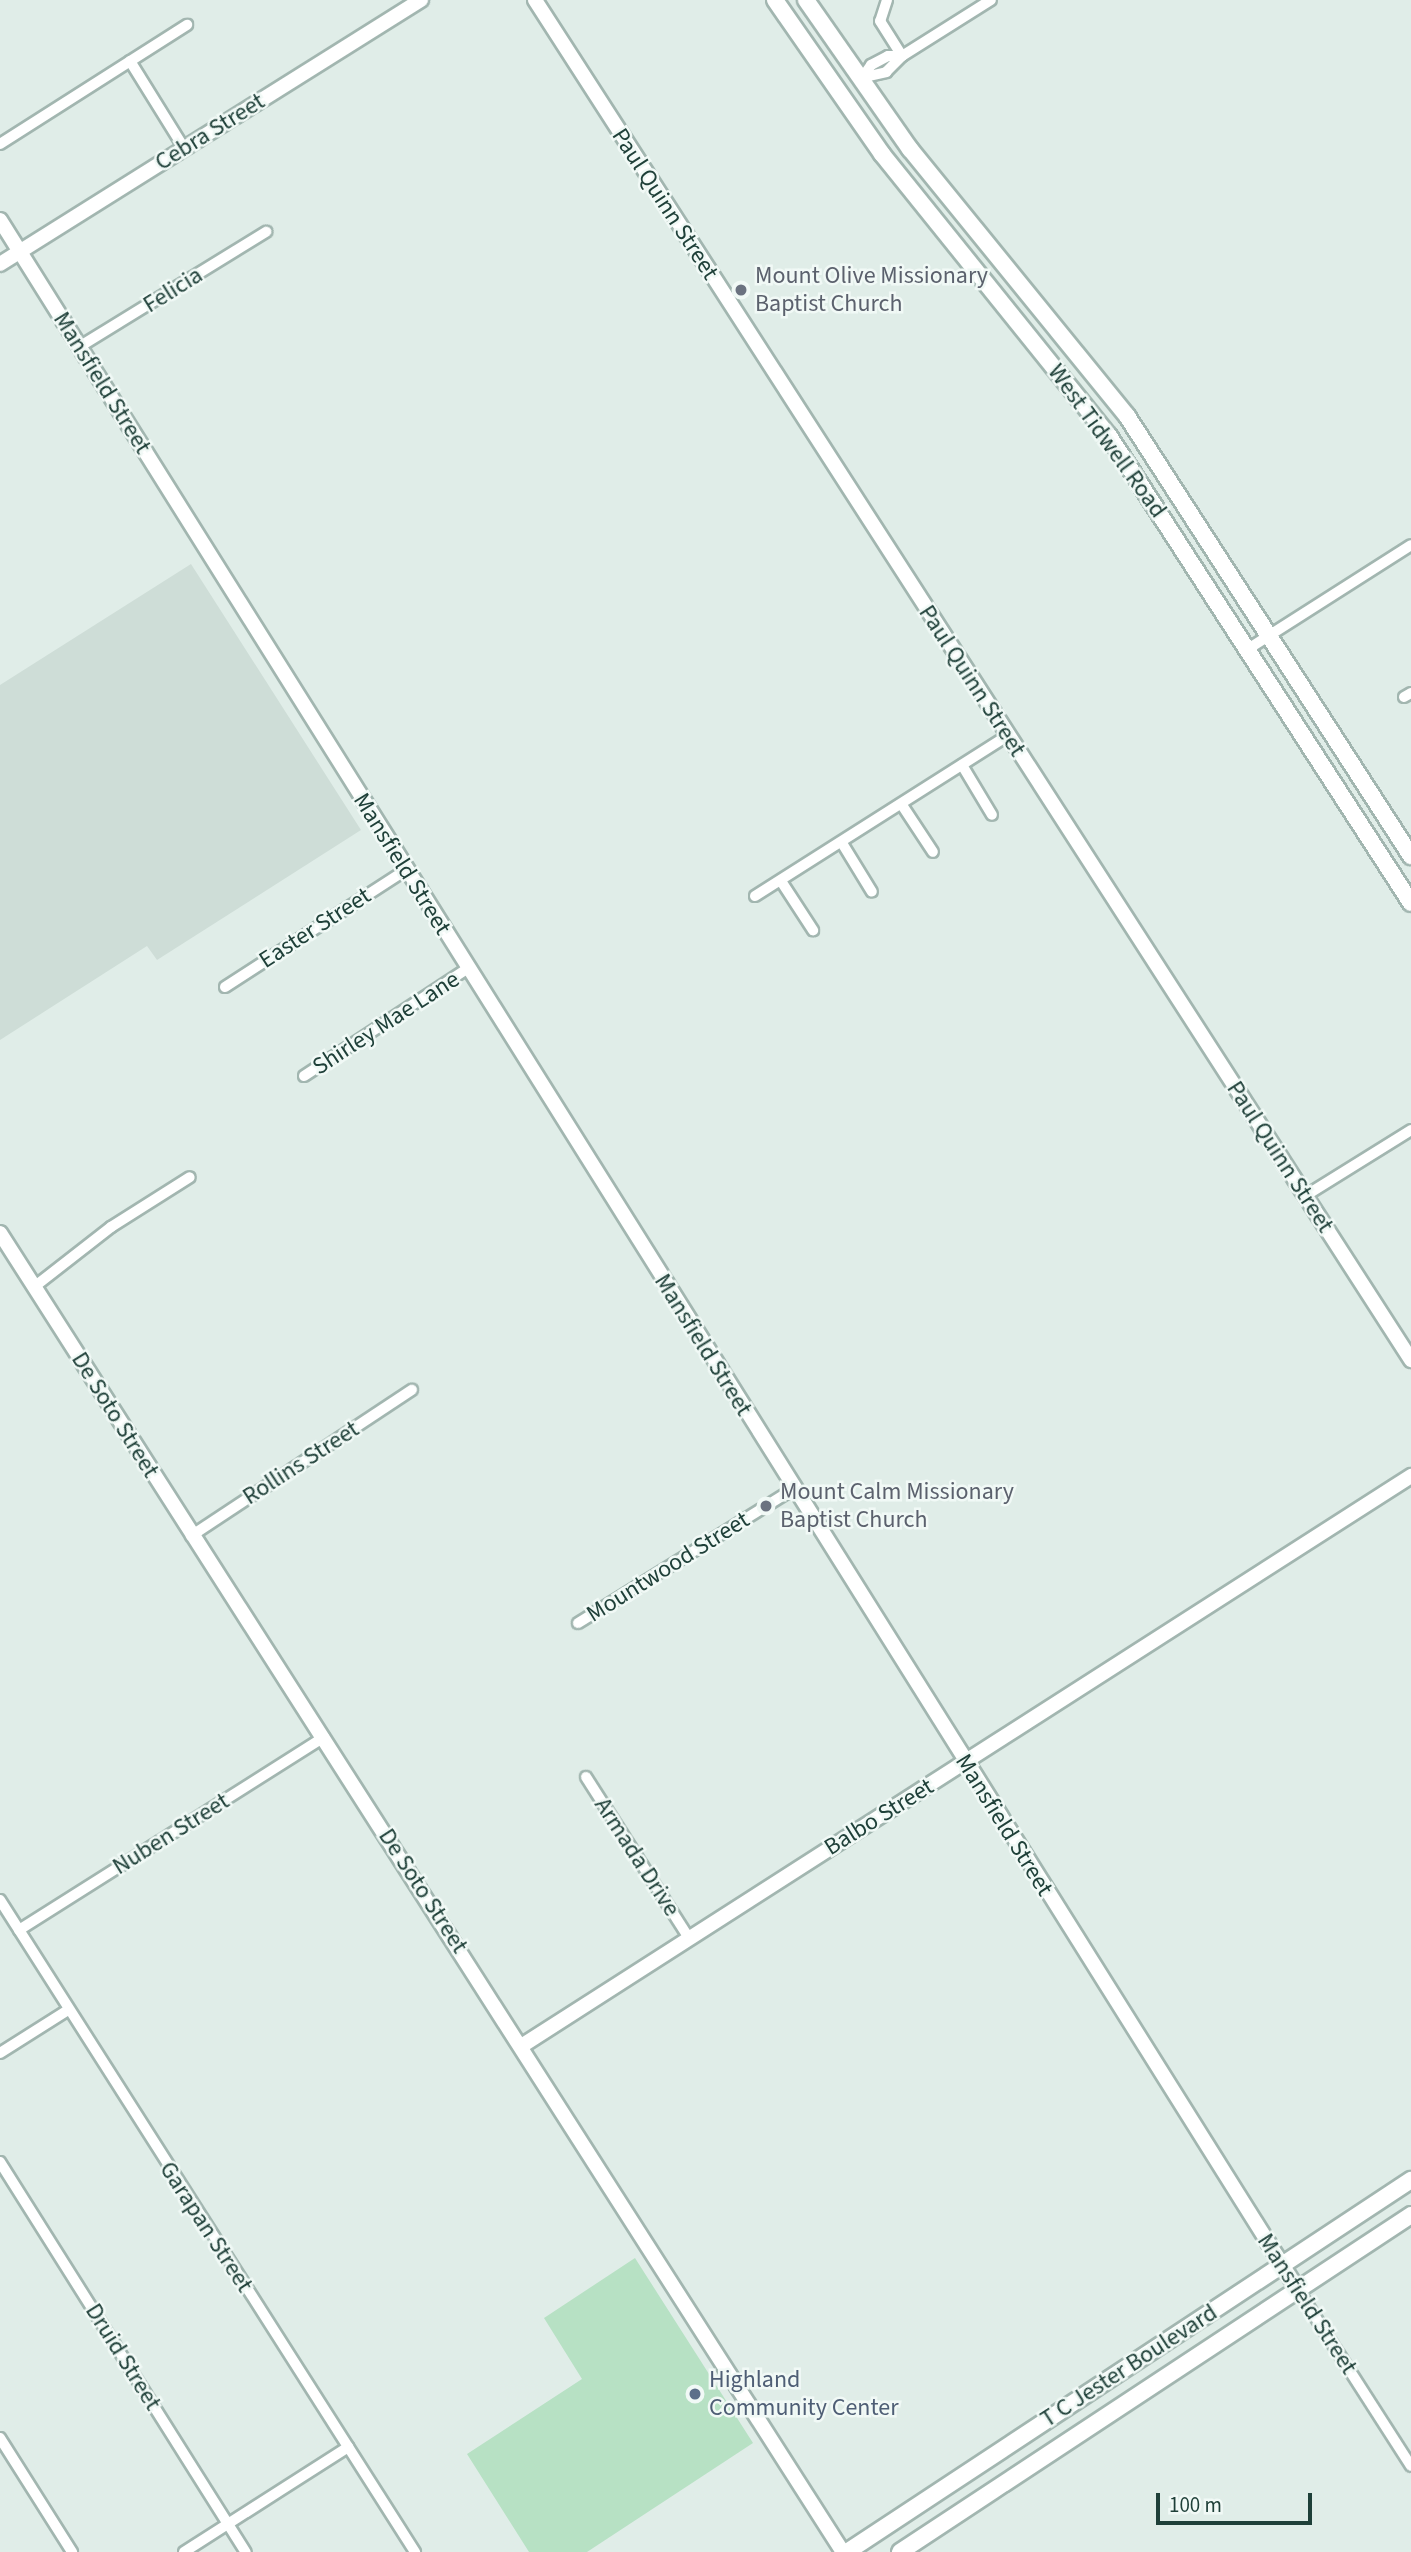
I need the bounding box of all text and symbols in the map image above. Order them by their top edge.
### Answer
street label: Cebra Street [150,87,270,177]
street label: Paul Quinn Street [605,123,725,285]
street label: Felicia [138,261,208,319]
place label: Mount Olive Missionary Baptist Church [755,262,988,318]
marker: Mount Olive Missionary Baptist Church [733,282,749,298]
street label: Mansfield Street [47,307,157,459]
street label: West Tidwell Road [1042,359,1172,523]
street label: Paul Quinn Street [912,600,1032,762]
street label: Mansfield Street [347,788,457,940]
street label: Easter Street [254,881,376,975]
street label: Shirley Mae Lane [307,965,465,1081]
street label: Paul Quinn Street [1220,1076,1340,1238]
street label: Mansfield Street [648,1269,758,1421]
street label: De Soto Street [65,1347,165,1483]
street label: Rollins Street [238,1415,364,1511]
place label: Mount Calm Missionary Baptist Church [780,1478,1014,1534]
marker: Mount Calm Missionary Baptist Church [758,1498,774,1514]
street label: Mountwood Street [581,1505,755,1629]
street label: Mansfield Street [949,1749,1059,1901]
street label: Balbo Street [819,1772,939,1862]
street label: Nuben Street [107,1787,235,1881]
street label: Armada Drive [588,1792,686,1922]
street label: De Soto Street [372,1823,474,1959]
street label: Garapan Street [153,2156,259,2298]
street label: Mansfield Street [1251,2228,1363,2380]
street label: Druid Street [79,2298,167,2416]
street label: T C Jester Boulevard [1035,2298,1223,2434]
place label: Highland Community Center [709,2366,898,2422]
marker: Highland Community Center [687,2386,703,2402]
scale bar [1159,2478,1315,2522]
text: 100 m [1169,2490,1222,2520]

